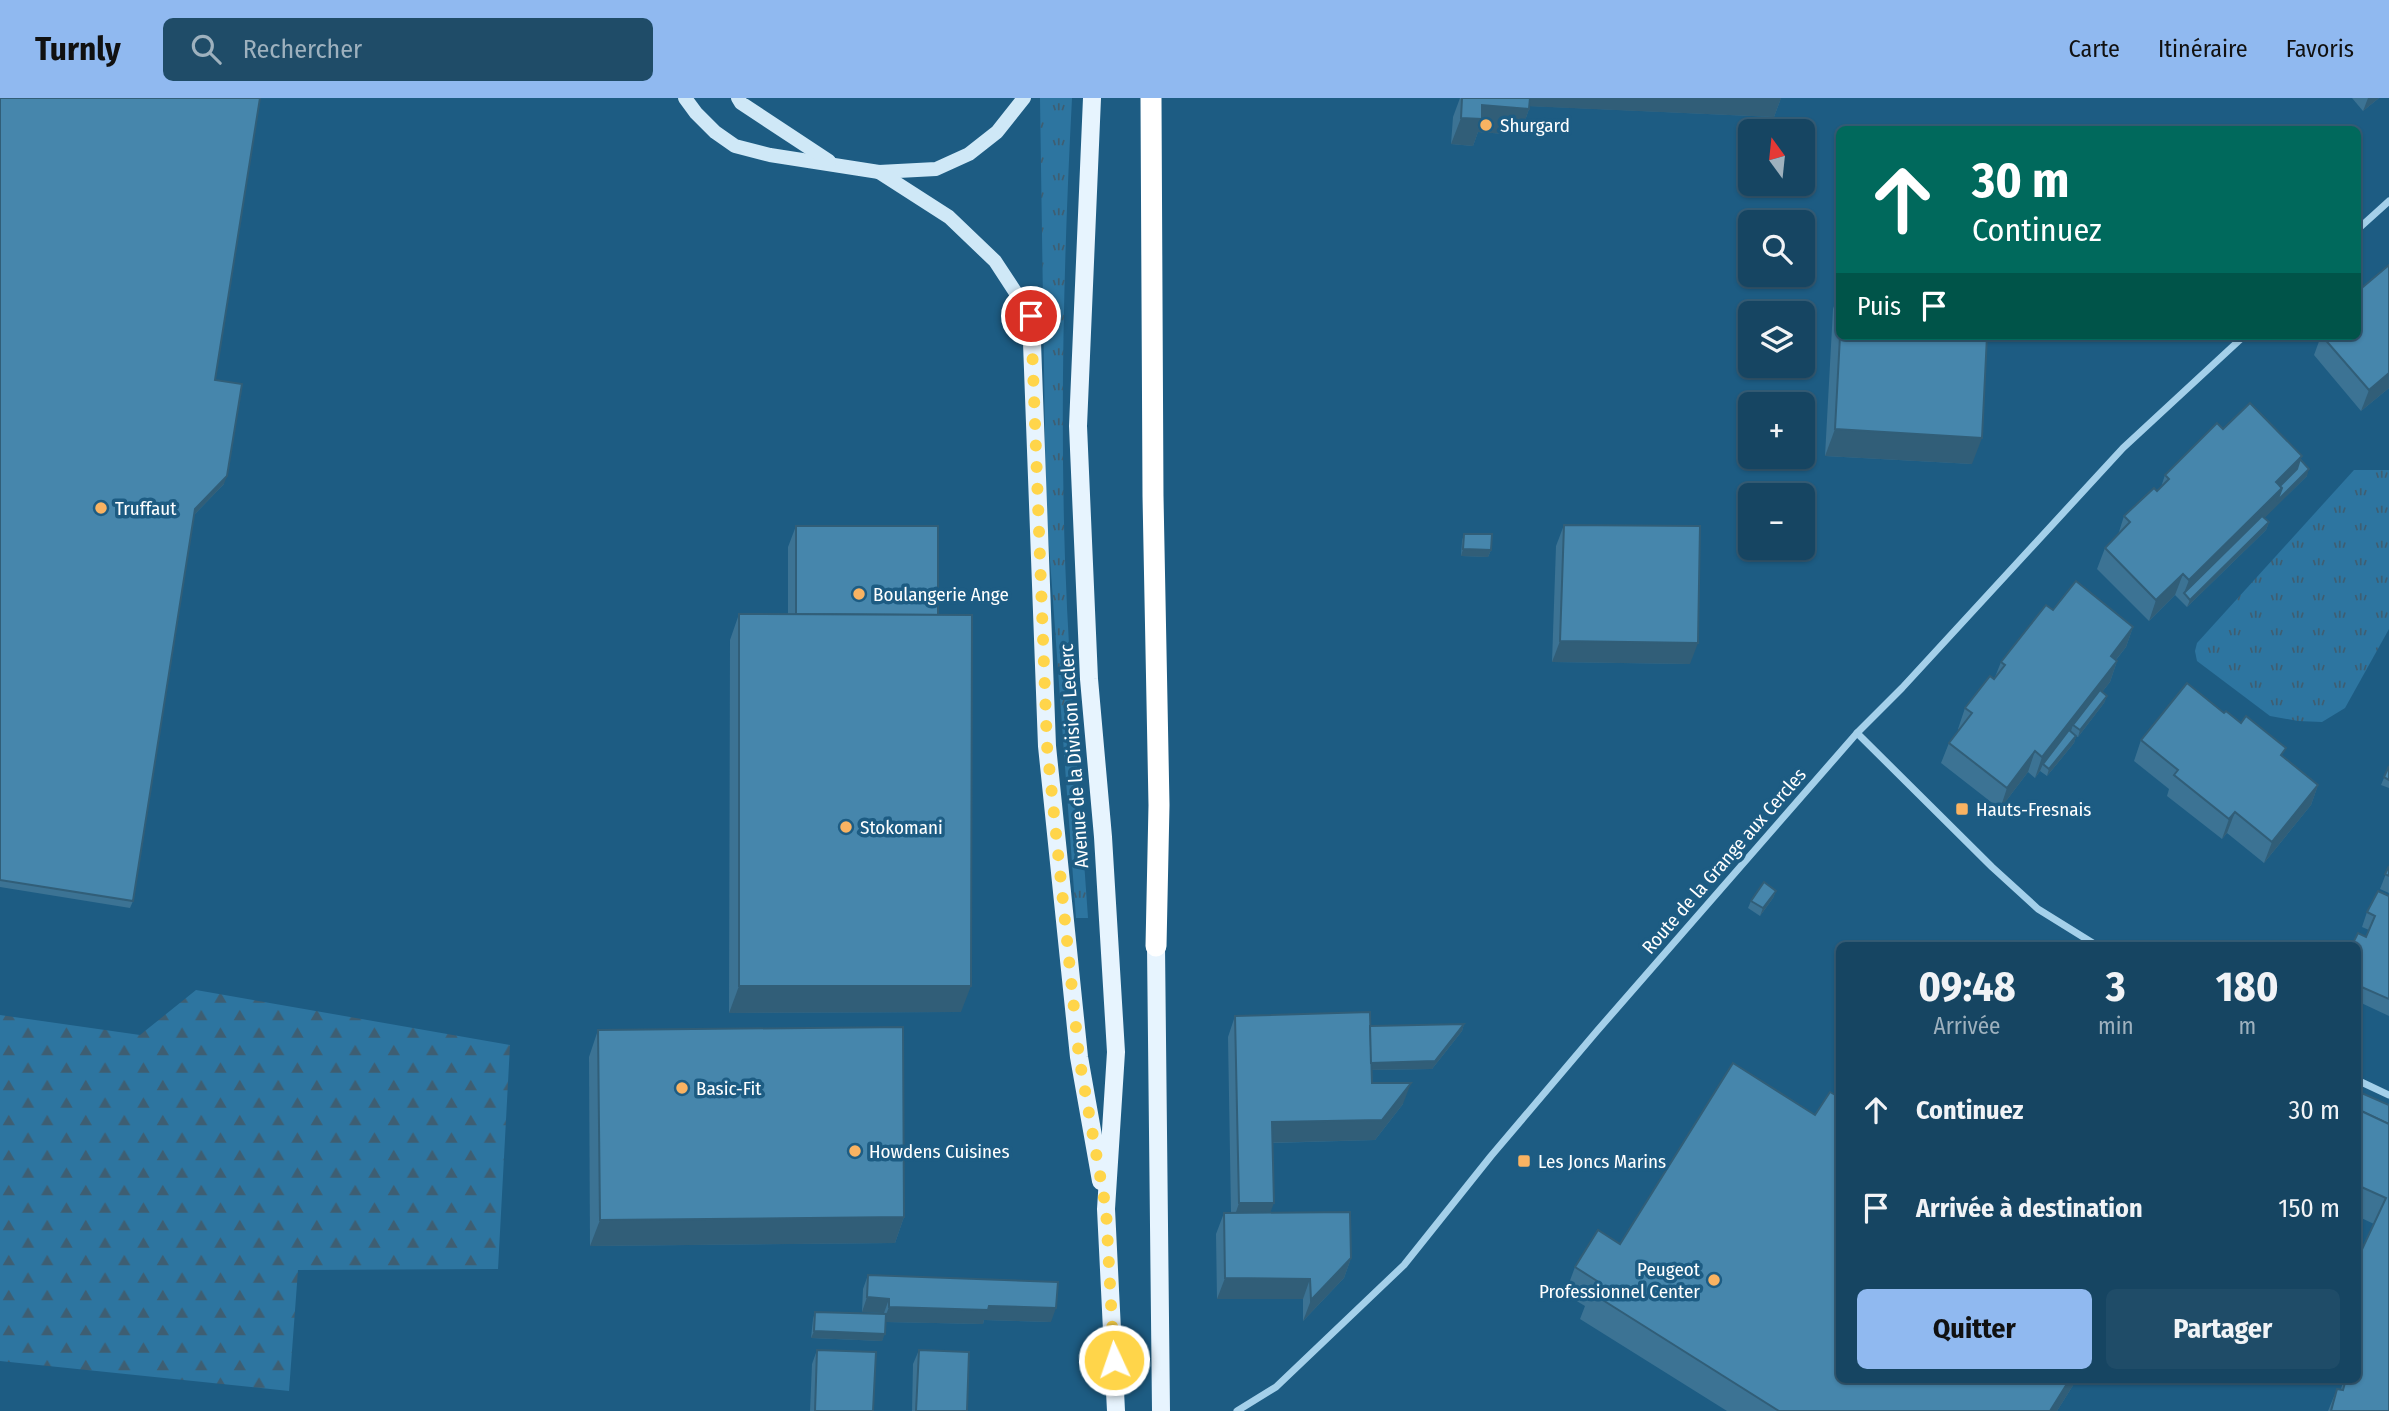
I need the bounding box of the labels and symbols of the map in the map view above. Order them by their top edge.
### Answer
place label: Shurgard [1500,114,1570,137]
marker: Shurgard [1478,117,1494,133]
north arrow [1738,119,1815,196]
pin [1001,286,1061,346]
place label: Truffaut [115,497,177,520]
marker: Truffaut [93,500,109,516]
place label: Boulangerie Ange [873,583,1009,606]
marker: Boulangerie Ange [851,586,867,602]
street label: Avenue de la Division Leclerc [1055,643,1093,869]
street label: Route de la Grange aux Cercles [1637,763,1811,959]
place label: Hauts-Fresnais [1976,798,2091,821]
marker: Hauts-Fresnais [1954,801,1970,817]
place label: Stokomani [860,816,943,839]
marker: Stokomani [838,819,854,835]
place label: Basic-Fit [696,1077,762,1100]
marker: Basic-Fit [674,1080,690,1096]
place label: Howdens Cuisines [869,1140,1010,1163]
marker: Howdens Cuisines [847,1143,863,1159]
place label: Les Joncs Marins [1538,1150,1666,1173]
marker: Les Joncs Marins [1516,1153,1532,1169]
place label: Peugeot Professionnel Center [1539,1258,1701,1303]
marker: Peugeot Professionnel Center [1706,1272,1722,1288]
position arrow [1077,1323,1151,1397]

